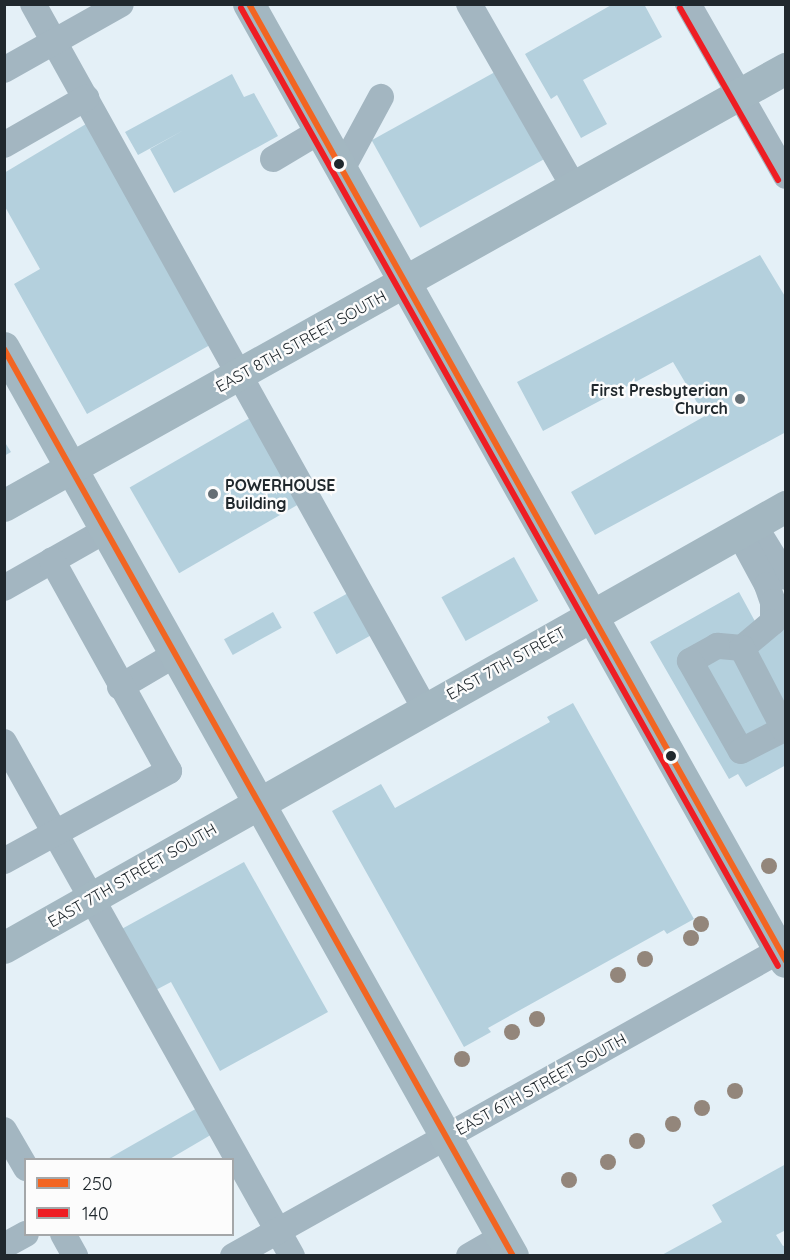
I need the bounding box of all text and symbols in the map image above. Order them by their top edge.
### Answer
unlabelled marker [333,158,345,170]
street label: EAST 8TH STREET SOUTH [212,286,390,396]
place label: First Presbyterian Church [591,380,728,418]
marker: First Presbyterian Church [733,392,747,406]
place label: POWERHOUSE Building [225,475,335,513]
marker: POWERHOUSE Building [206,487,220,501]
street label: EAST 7TH STREET [443,622,569,704]
unlabelled marker [665,750,677,762]
street label: EAST 7TH STREET SOUTH [44,819,220,931]
street label: EAST 6TH STREET SOUTH [452,1029,630,1139]
legend [24,1158,234,1236]
text: 250 [82,1172,113,1195]
text: 140 [82,1202,109,1225]

